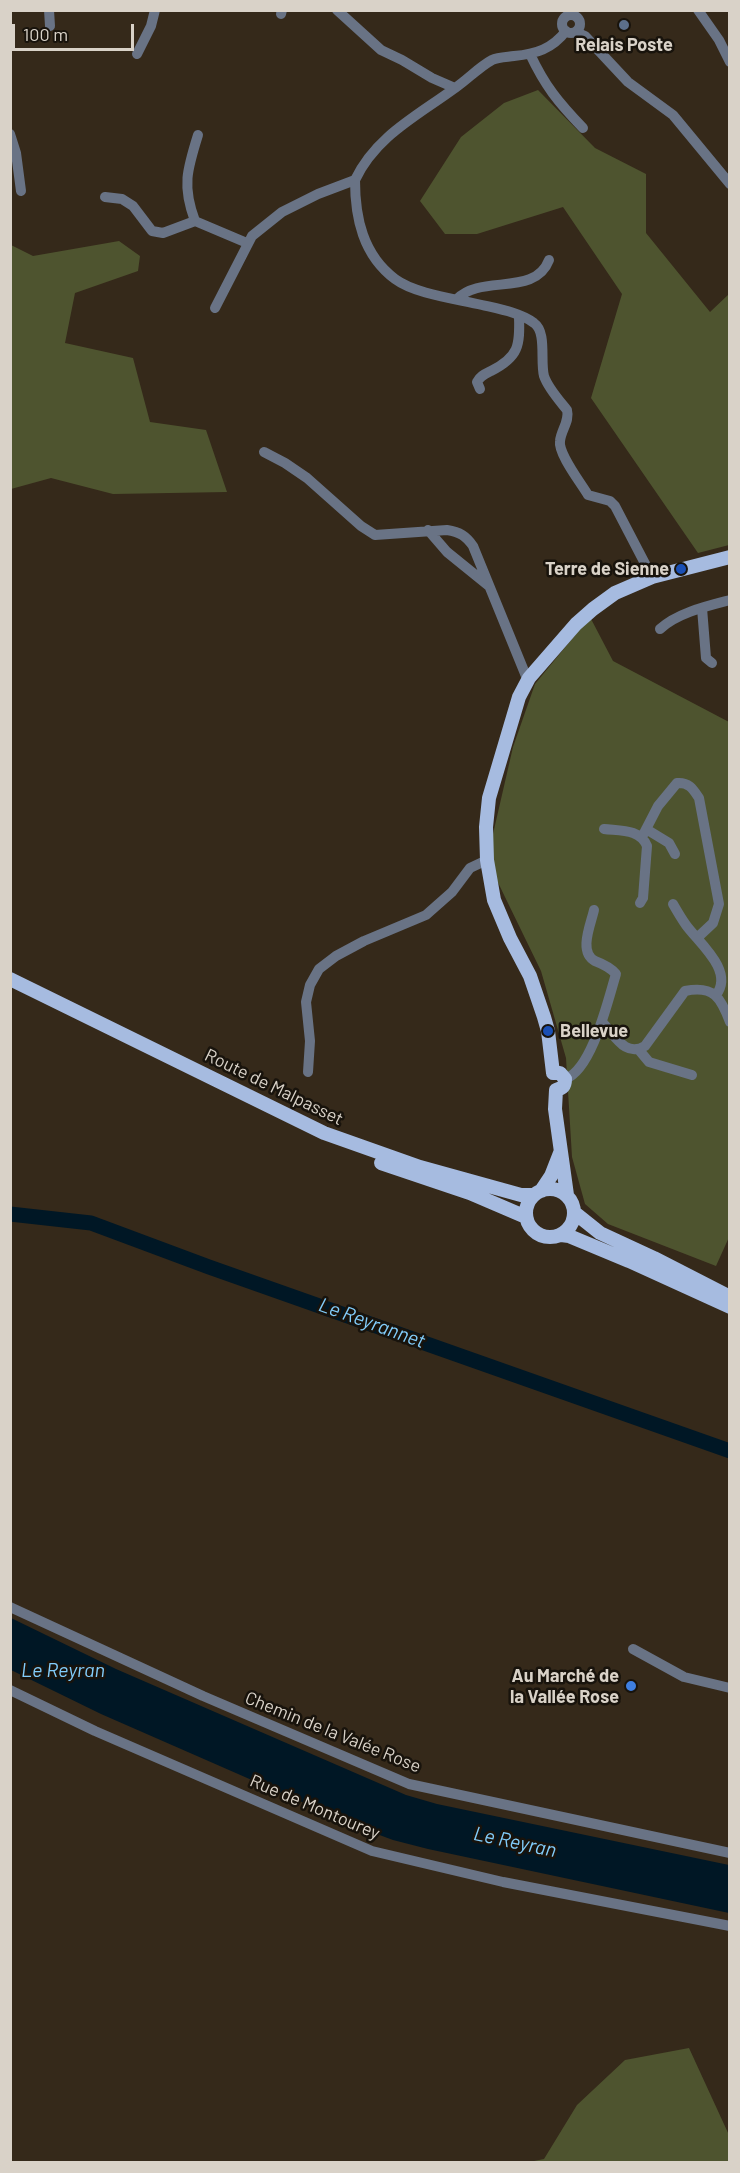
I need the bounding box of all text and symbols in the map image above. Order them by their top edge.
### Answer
scale bar [15,12,136,50]
marker: Relais Poste [617,18,631,32]
text: 100 m [23,23,68,45]
place label: Relais Poste [575,34,673,56]
place label: Terre de Sienne [545,558,669,580]
marker: Terre de Sienne [674,562,688,576]
place label: Bellevue [560,1020,628,1042]
marker: Bellevue [541,1024,555,1038]
street label: Route de Malpasset [201,1044,347,1130]
water label: Le Reyrannet [315,1293,429,1353]
water label: Le Reyran [21,1658,105,1682]
place label: Au Marché de la Vallée Rose [510,1665,619,1708]
marker: Au Marché de la Vallée Rose [624,1679,638,1693]
street label: Chemin de la Valée Rose [242,1687,424,1777]
street label: Rue de Montourey [247,1770,383,1844]
water label: Le Reyran [471,1822,559,1862]

